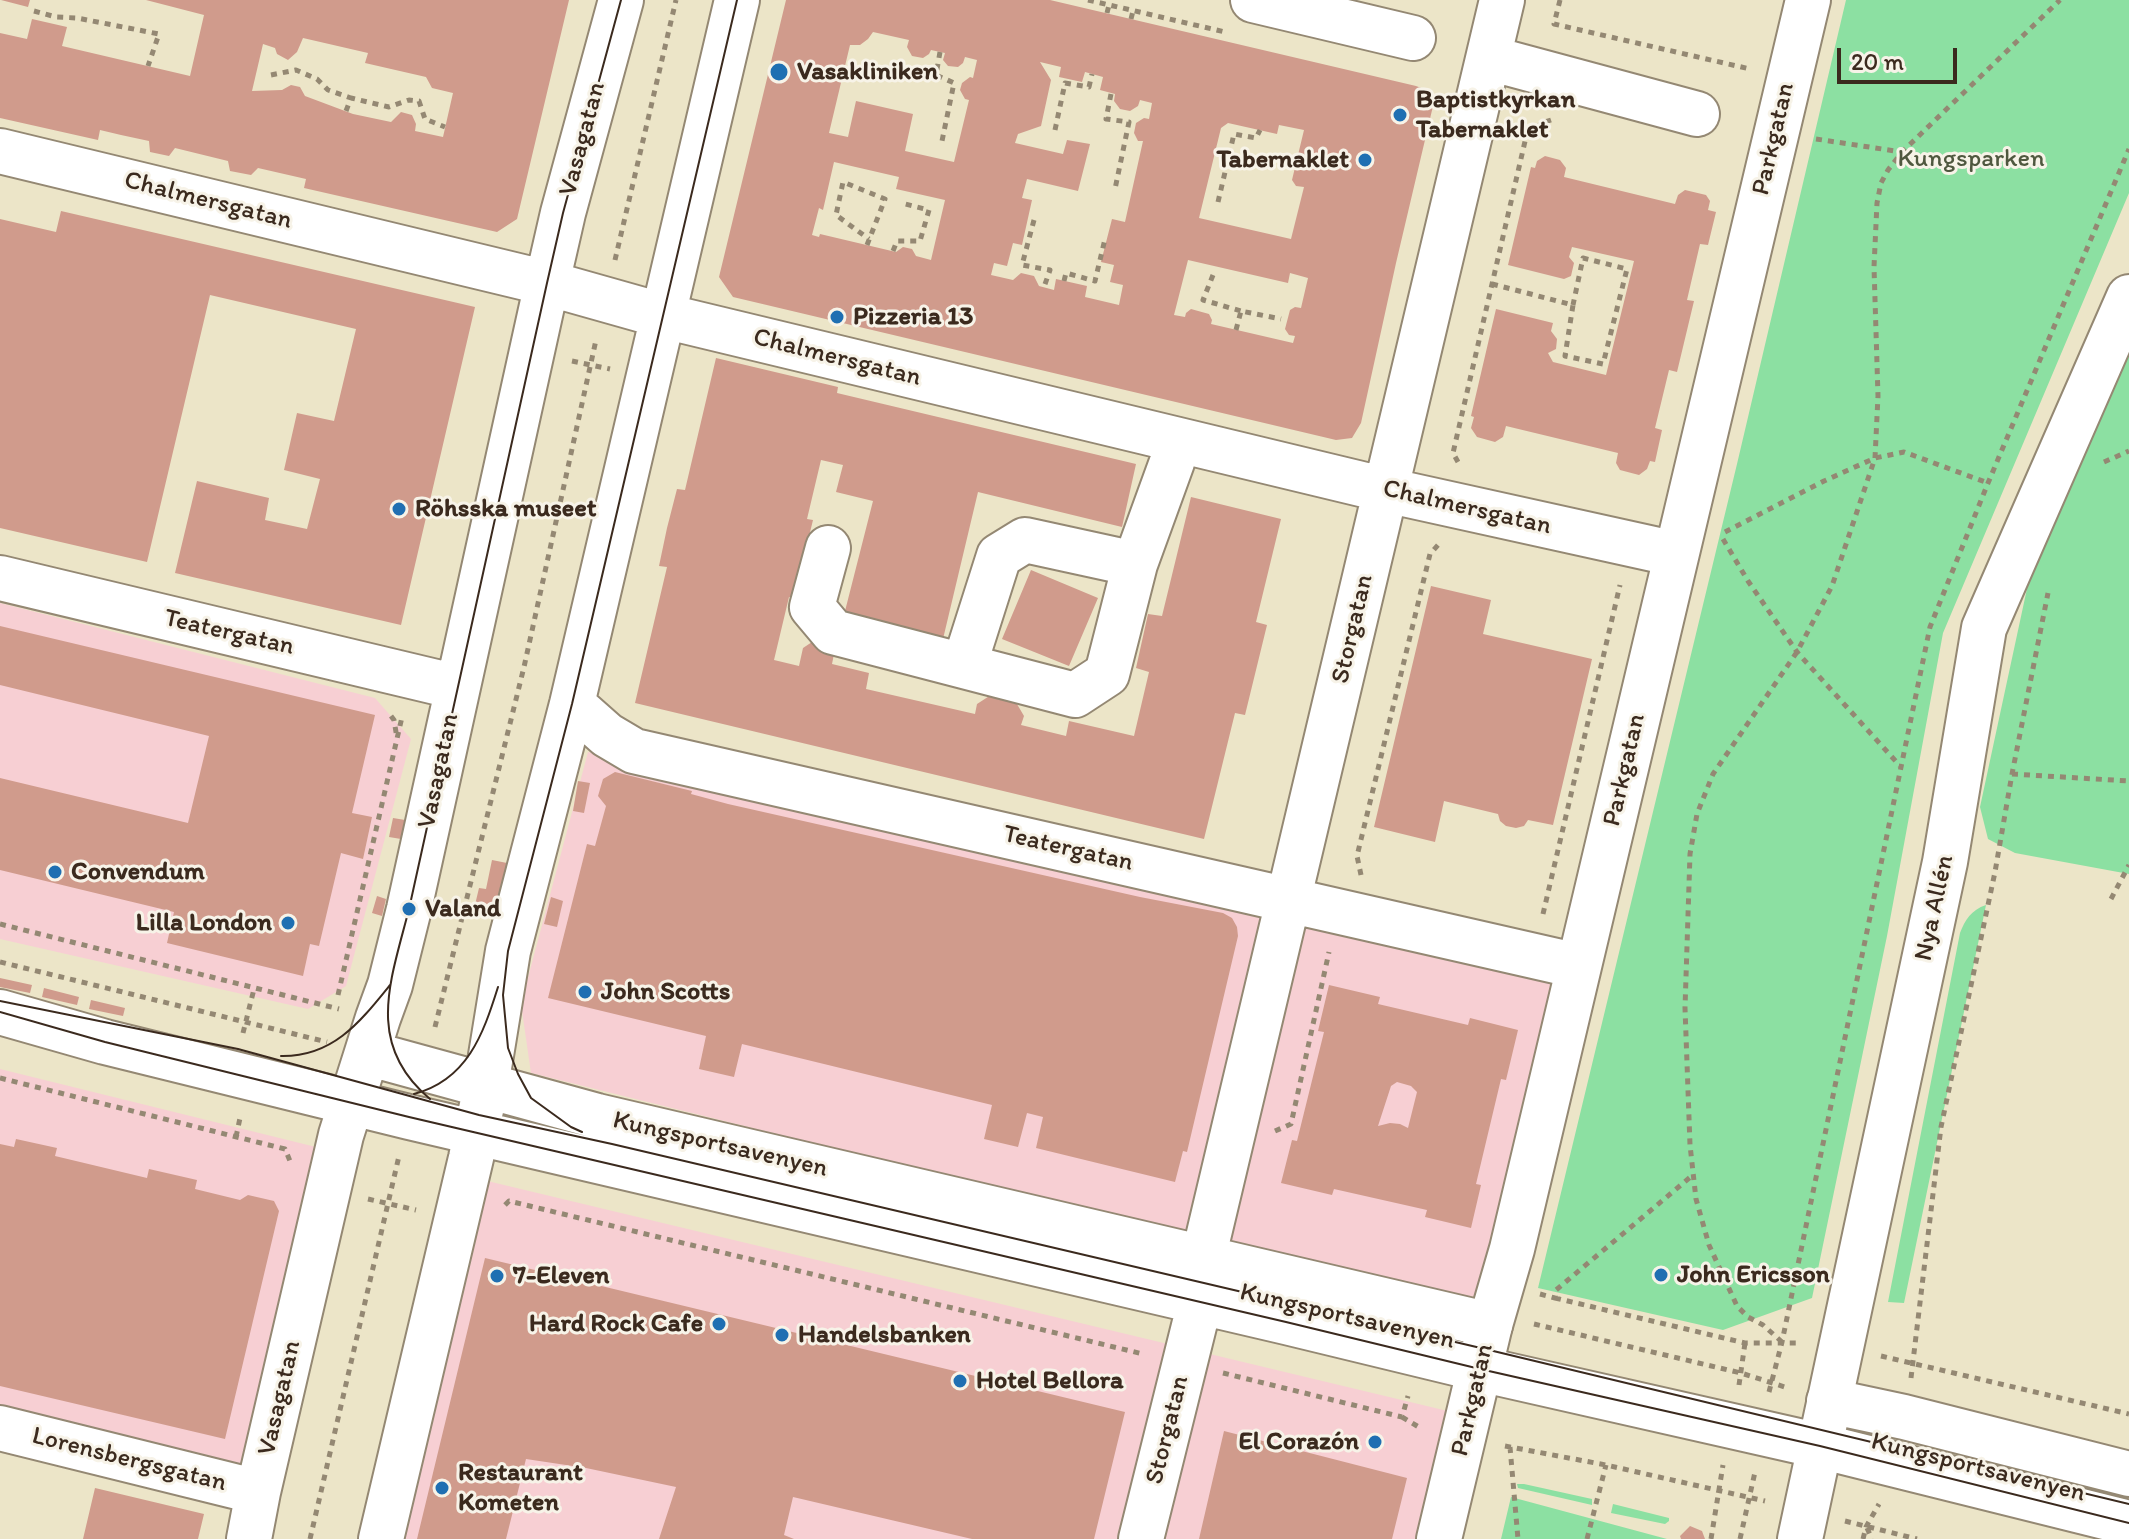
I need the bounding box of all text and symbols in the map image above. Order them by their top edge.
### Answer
scale bar [1841,32,1961,82]
text: 20 m [1851,47,1904,76]
place label: Vasakliniken [797,56,938,88]
marker: Vasakliniken [768,61,790,83]
street label: Vasagatan [553,79,613,199]
street label: Parkgatan [1746,80,1802,198]
place label: Baptistkyrkan Tabernaklet [1416,84,1575,146]
marker: Baptistkyrkan Tabernaklet [1391,106,1409,124]
park label: Kungsparken [1897,143,2045,175]
place label: Tabernaklet [1217,144,1349,176]
marker: Tabernaklet [1356,151,1374,169]
street label: Chalmersgatan [121,165,295,237]
place label: Pizzeria 13 [853,301,973,333]
marker: Pizzeria 13 [828,308,846,326]
street label: Chalmersgatan [750,322,924,394]
street label: Chalmersgatan [1380,473,1554,543]
place label: Röhsska museet [415,493,596,525]
marker: Röhsska museet [390,500,408,518]
street label: Storgatan [1325,572,1381,686]
street label: Teatergatan [161,603,297,663]
street label: Vasagatan [412,711,466,831]
street label: Parkgatan [1597,711,1653,829]
street label: Teatergatan [1000,819,1136,879]
street label: Nya Allén [1909,852,1961,964]
place label: Convendum [71,856,205,888]
marker: Convendum [46,863,64,881]
place label: Valand [425,893,501,925]
marker: Valand [400,900,418,918]
place label: Lilla London [136,907,272,939]
marker: Lilla London [279,914,297,932]
place label: John Scotts [601,976,730,1008]
marker: John Scotts [576,983,594,1001]
street label: Kungsportsavenyen [610,1105,830,1185]
place label: John Ericsson [1677,1259,1830,1291]
place label: 7-Eleven [513,1260,610,1292]
marker: John Ericsson [1652,1266,1670,1284]
marker: 7-Eleven [488,1267,506,1285]
street label: Kungsportsavenyen [1237,1277,1457,1357]
place label: Hard Rock Cafe [529,1308,703,1340]
marker: Hard Rock Cafe [710,1315,728,1333]
place label: Handelsbanken [798,1319,971,1351]
marker: Handelsbanken [773,1326,791,1344]
street label: Vasagatan [252,1338,308,1458]
street label: Parkgatan [1445,1341,1501,1459]
place label: Hotel Bellora [976,1365,1123,1397]
marker: Hotel Bellora [951,1372,969,1390]
street label: Storgatan [1139,1372,1197,1488]
street label: Lorensbergsgatan [28,1421,230,1499]
place label: El Corazón [1238,1426,1359,1458]
street label: Kungsportsavenyen [1868,1426,2088,1510]
marker: El Corazón [1366,1433,1384,1451]
place label: Restaurant Kometen [458,1457,583,1518]
marker: Restaurant Kometen [433,1479,451,1497]

